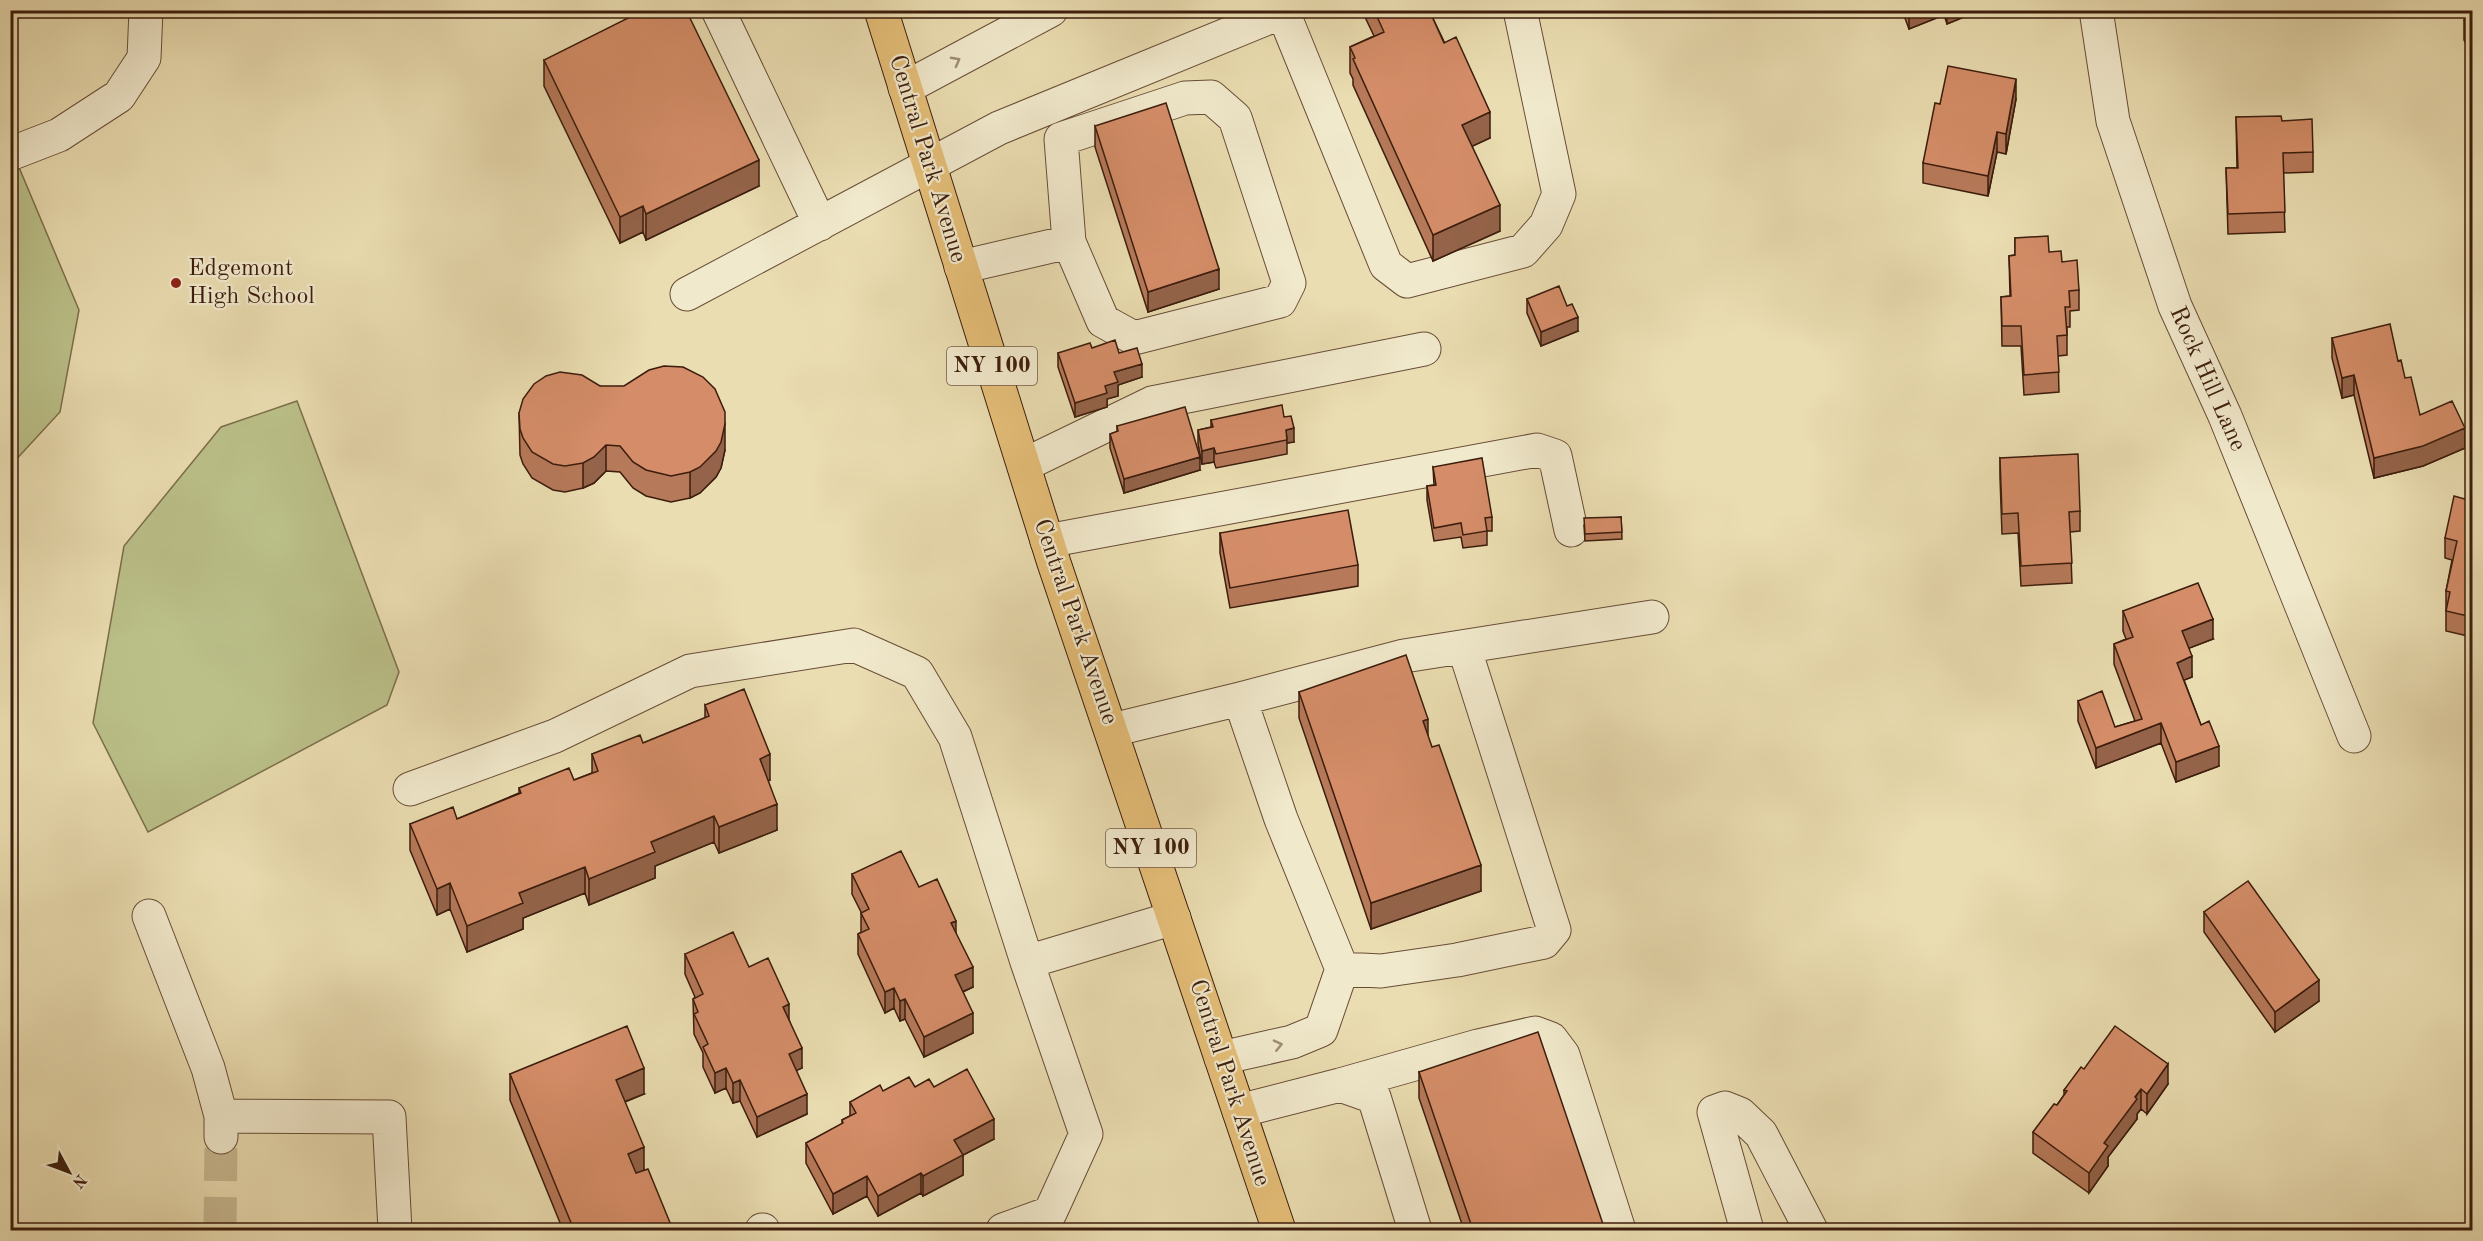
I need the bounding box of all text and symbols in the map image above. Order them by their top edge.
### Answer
street label: Central Park Avenue [884,52,970,266]
one-way arrow [950,56,961,68]
place label: Edgemont High School [188,257,315,309]
marker: Edgemont High School [169,276,183,290]
street label: Rock Hill Lane [2164,303,2250,455]
road number: NY 100 [947,347,1037,385]
street label: Central Park Avenue [1029,516,1121,728]
road number: NY 100 [1106,829,1196,867]
street label: Central Park Avenue [1184,977,1274,1189]
one-way arrow [1273,1039,1283,1052]
north arrow [39,1142,99,1202]
text: N [68,1171,89,1191]

